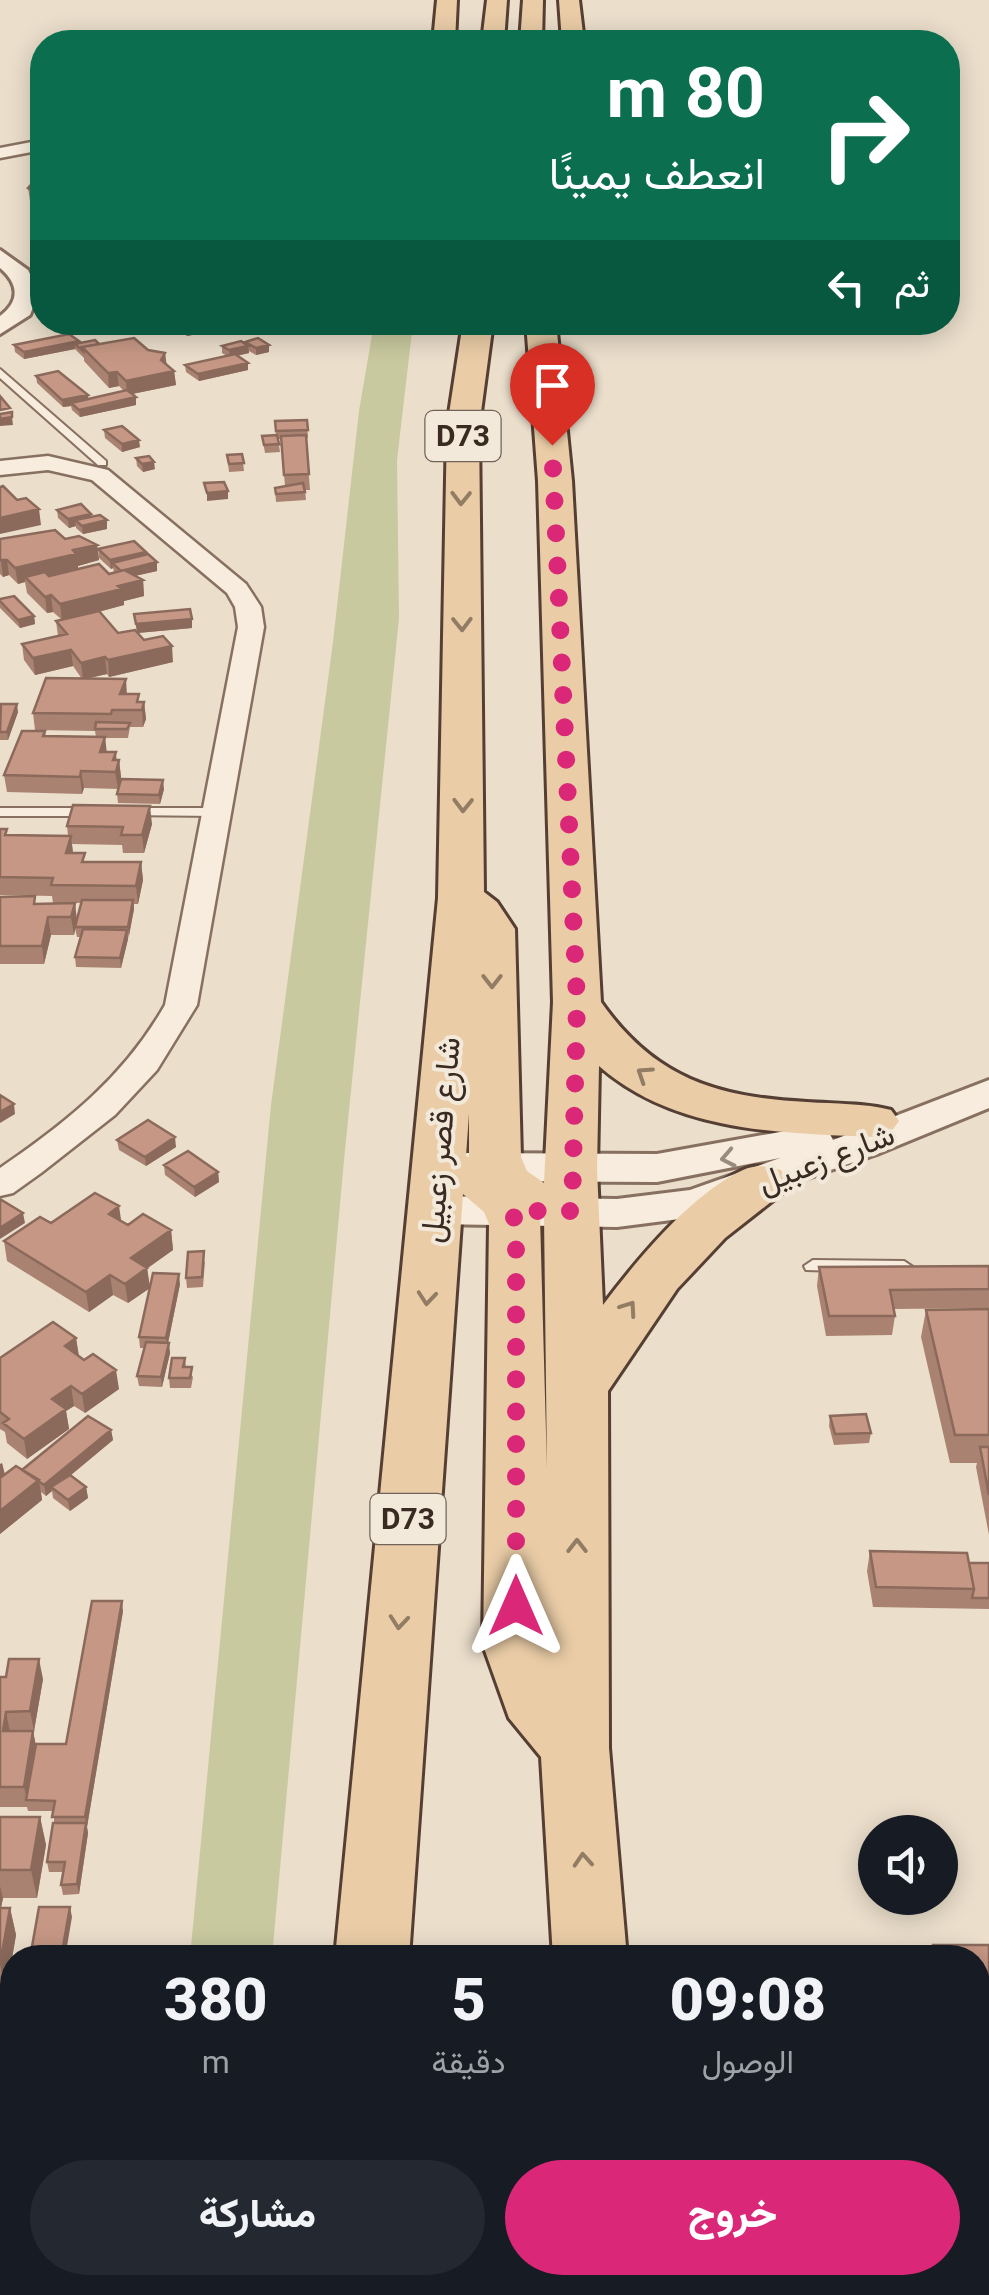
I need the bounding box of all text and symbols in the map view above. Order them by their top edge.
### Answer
text: 80 m [606,45,765,155]
icon: right [800,70,930,200]
text: انعطف يمينًا [549,143,765,213]
text: ثم [894,258,930,317]
icon: left [819,260,874,315]
pin [510,343,595,446]
icon: arrive [525,358,580,413]
road number: D73 [426,411,500,461]
one-way arrow [450,492,472,507]
one-way arrow [452,617,473,633]
one-way arrow [452,797,473,813]
one-way arrow [481,974,503,990]
street label: شارع قصر زعبيل [409,1035,477,1245]
one-way arrow [637,1068,655,1087]
street label: شارع زعبيل [751,1112,903,1210]
one-way arrow [720,1146,737,1167]
one-way arrow [417,1290,438,1306]
one-way arrow [617,1301,636,1320]
road number: D73 [370,1494,446,1544]
one-way arrow [566,1537,587,1553]
position arrow [464,1554,568,1658]
one-way arrow [388,1614,410,1630]
map controls [858,1815,958,1915]
button: sound [858,1815,958,1915]
one-way arrow [573,1852,594,1868]
text: 380 [164,1958,268,2052]
text: 5 [451,1958,486,2052]
text: 09:08 [669,1958,826,2052]
text: m [202,2040,230,2090]
text: دقيقة [432,2040,506,2090]
text: الوصول [702,2040,794,2090]
button: مشاركة [30,2160,485,2275]
button: خروج [505,2160,960,2275]

